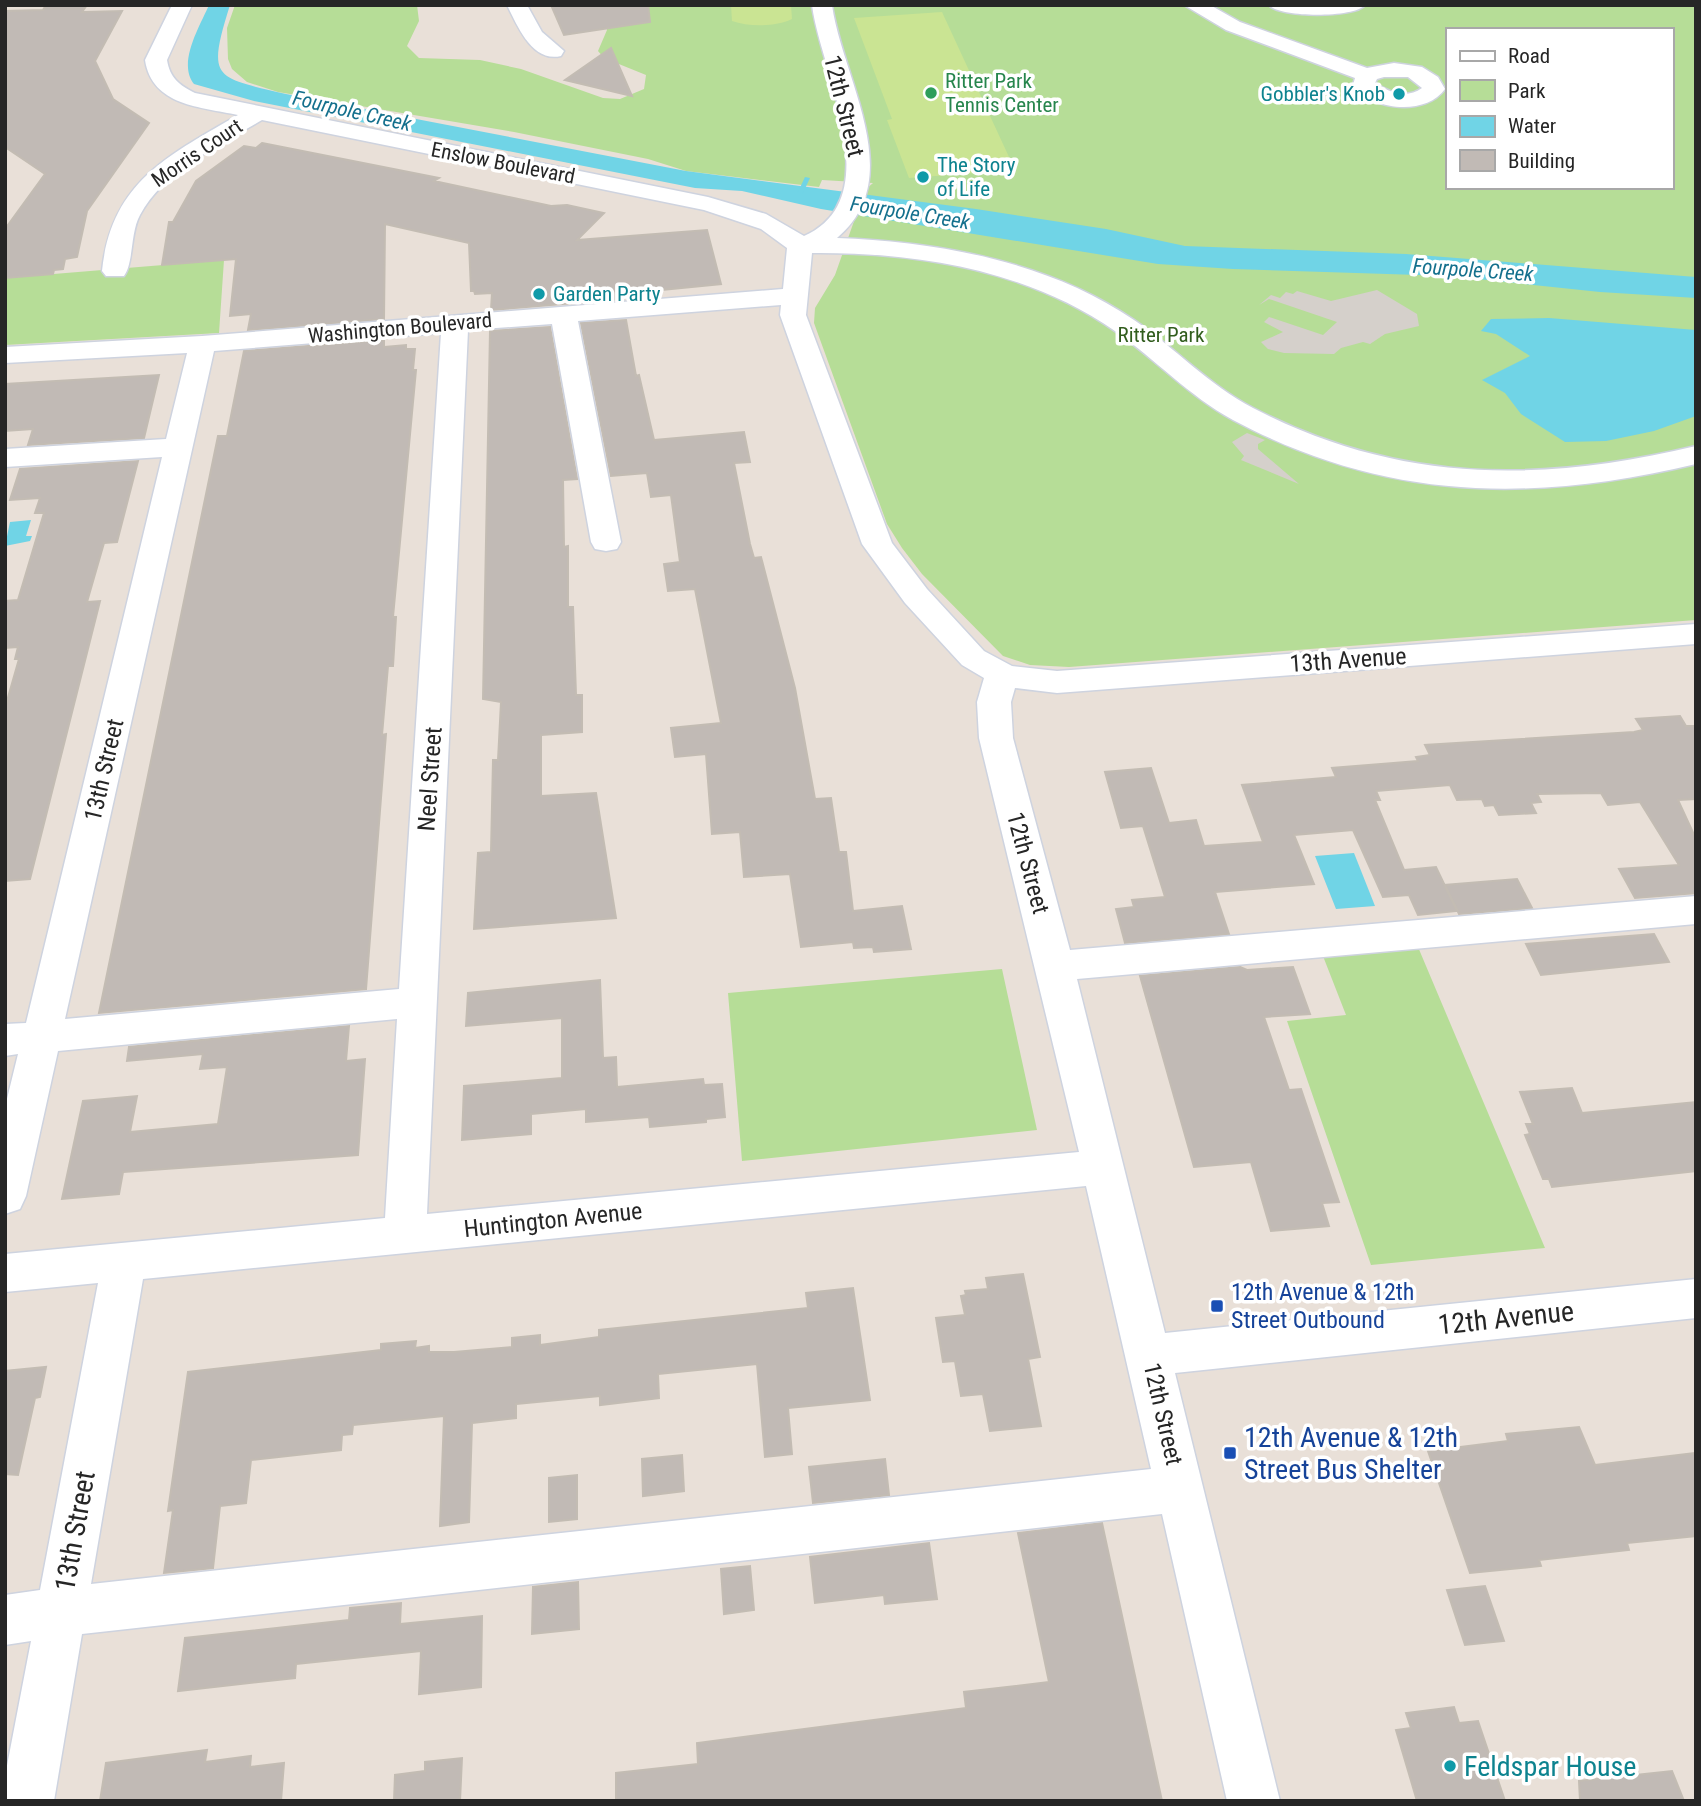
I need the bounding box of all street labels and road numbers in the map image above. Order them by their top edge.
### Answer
street label: 12th Street [818,52,870,160]
street label: Morris Court [147,114,247,192]
street label: Enslow Boulevard [429,137,577,189]
street label: Washington Boulevard [307,308,493,348]
street label: 13th Avenue [1289,642,1407,678]
street label: 13th Street [79,716,129,824]
street label: Neel Street [412,726,448,832]
street label: 12th Street [1001,809,1055,917]
street label: Huntington Avenue [462,1197,644,1243]
street label: 12th Avenue [1436,1294,1576,1342]
street label: 12th Street [1138,1360,1188,1468]
street label: 13th Street [48,1468,102,1594]

